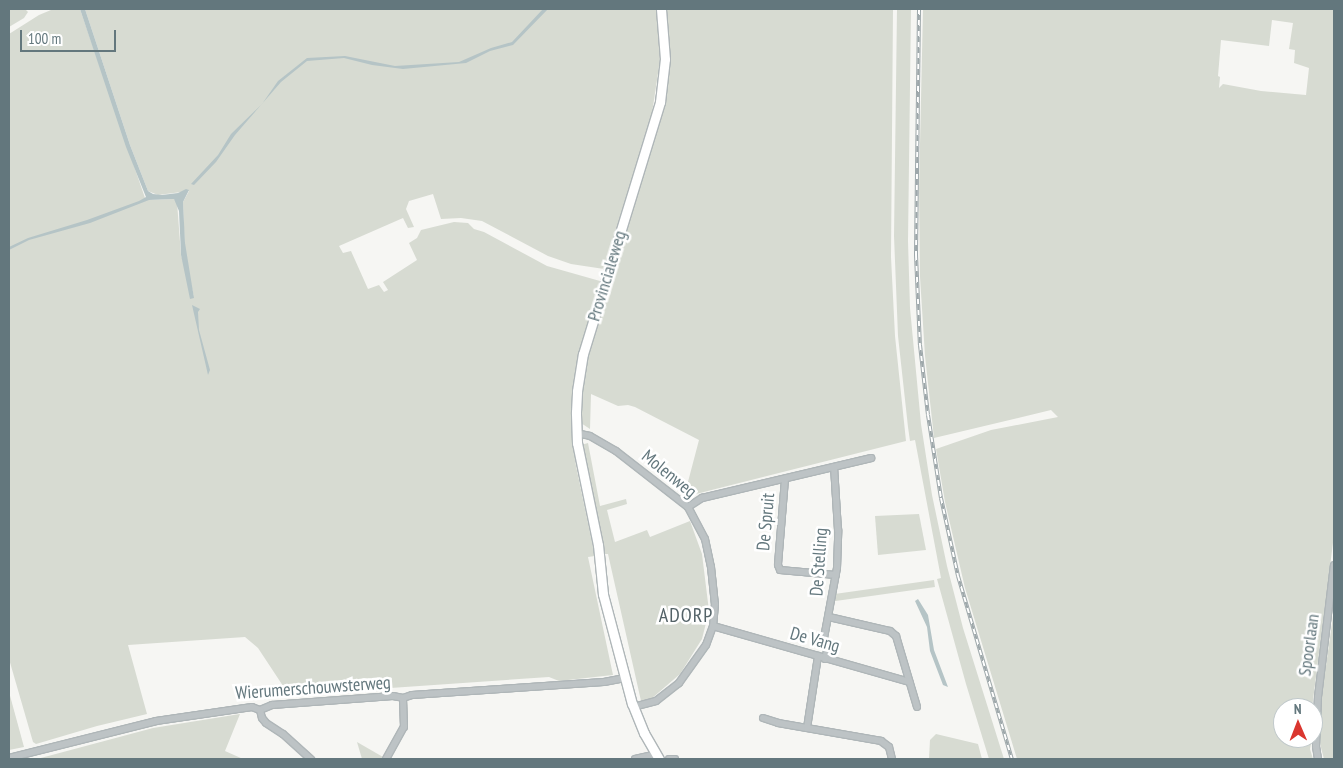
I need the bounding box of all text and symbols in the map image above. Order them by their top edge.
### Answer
scale bar [22,20,119,52]
text: 100 m [28,29,61,48]
street label: Provincialeweg [583,228,631,324]
street label: Molenweg [637,445,701,503]
street label: De Spruit [753,492,779,552]
street label: De Stelling [806,527,832,597]
district label: ADORP [658,603,714,627]
street label: Spoorlaan [1294,613,1324,677]
street label: De Vang [787,623,843,657]
street label: Wierumerschouwsterweg [235,672,391,704]
north arrow [1273,698,1323,748]
text: N [1294,700,1302,718]

